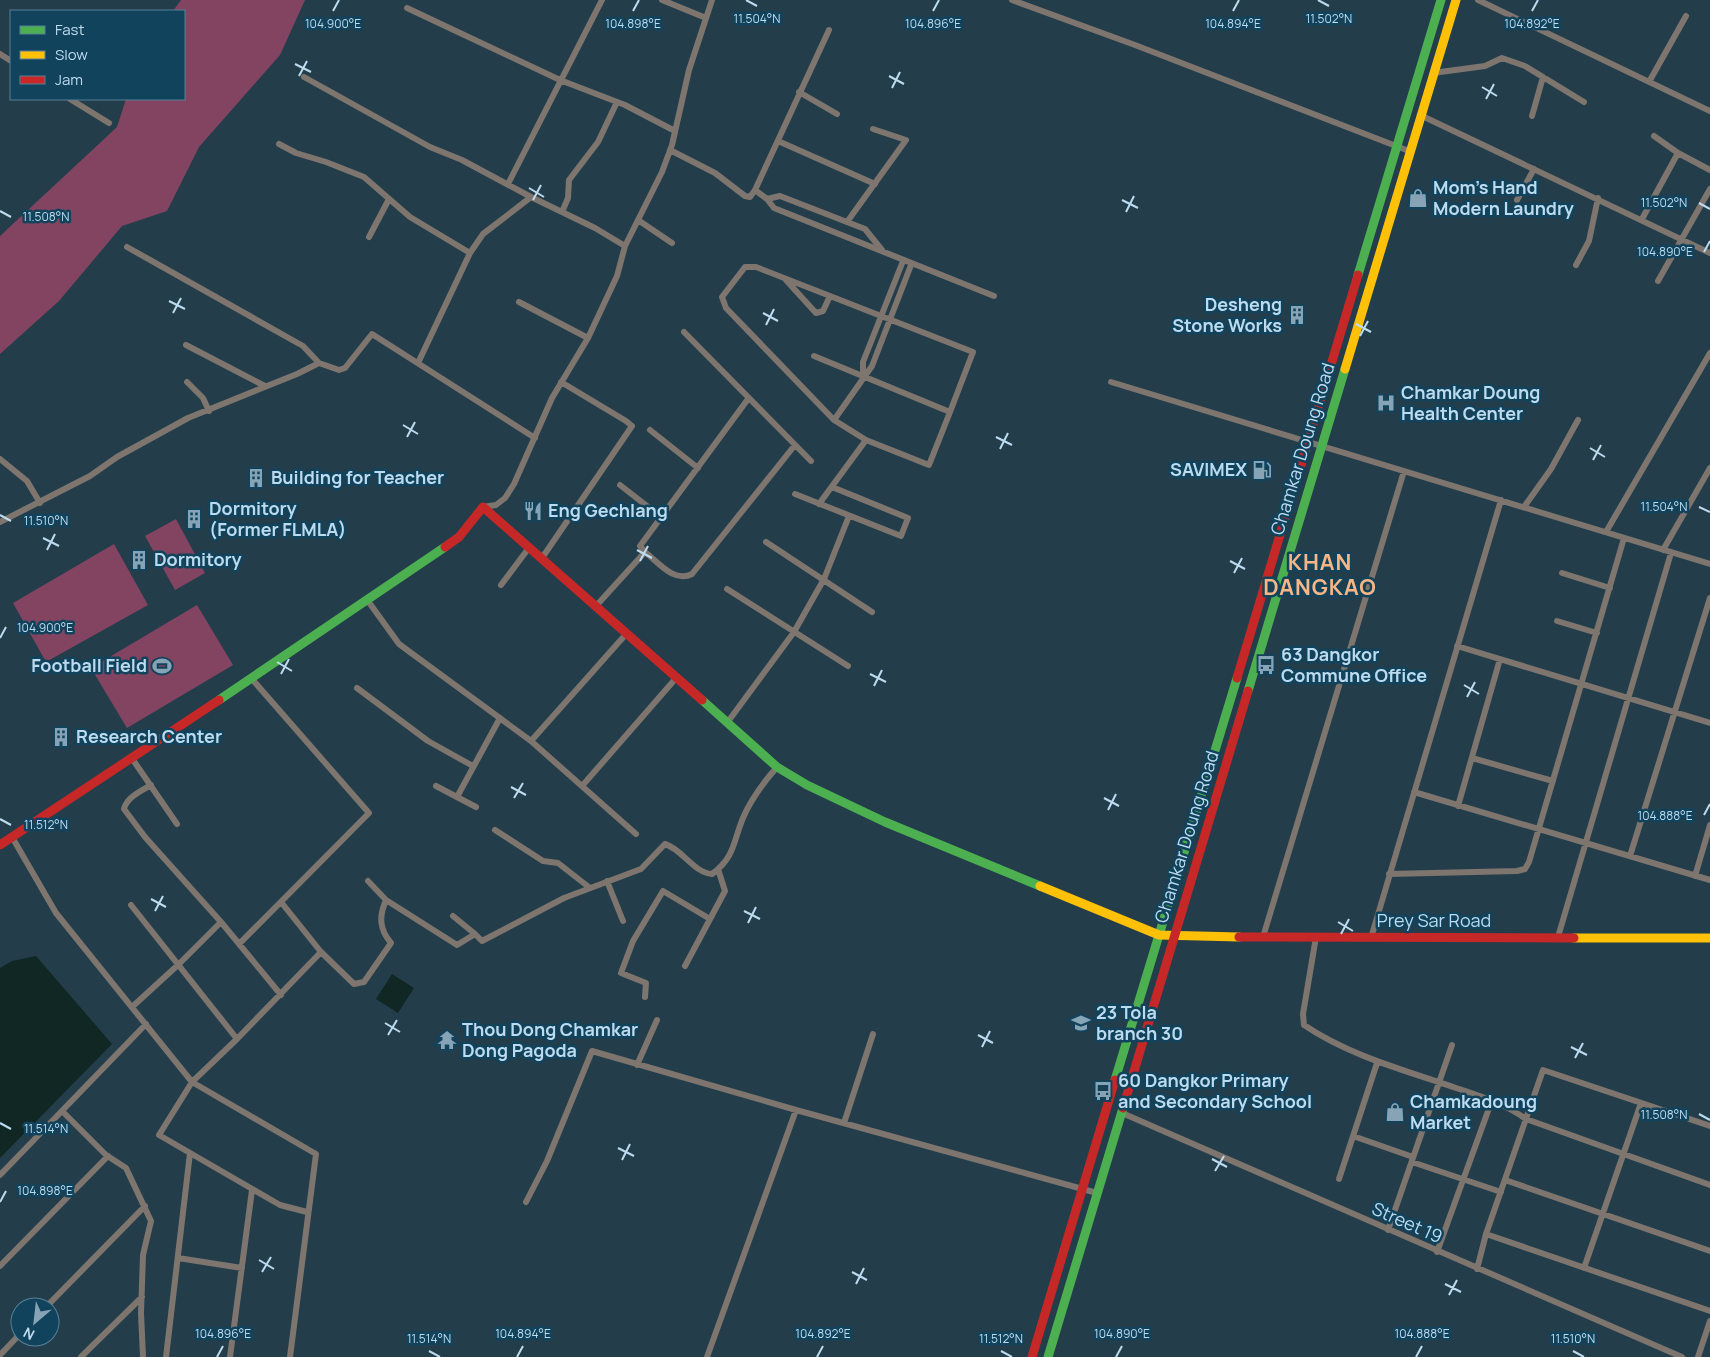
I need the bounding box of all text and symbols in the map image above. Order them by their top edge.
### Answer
legend [10,10,185,100]
text: 11.504°N [734,10,780,27]
text: 11.502°N [1306,10,1352,27]
text: 104.900°E [305,15,361,32]
text: 104.898°E [605,15,661,32]
text: 104.896°E [905,15,961,32]
text: 104.894°E [1205,15,1261,32]
text: 104.892°E [1504,15,1560,32]
text: Fast [55,19,84,40]
text: Slow [55,44,88,65]
text: Jam [55,69,83,90]
place label: Mom's Hand Modern Laundry [1433,175,1574,220]
shop icon: Mom's Hand Modern Laundry [1407,187,1429,209]
text: 11.502°N [1641,194,1687,211]
text: 11.508°N [23,208,69,225]
text: 104.890°E [1637,243,1693,260]
place label: Desheng Stone Works [1172,292,1282,337]
building icon: Desheng Stone Works [1286,304,1308,326]
street label: Chamkar Doung Road [1264,360,1340,538]
place label: Chamkar Doung Health Center [1401,380,1540,425]
hospital icon: Chamkar Doung Health Center [1375,392,1397,414]
place label: SAVIMEX [1170,457,1247,481]
fuel station icon: SAVIMEX [1251,459,1273,481]
place label: Building for Teacher [271,465,444,489]
building icon: Building for Teacher [245,467,267,489]
place label: Dormitory (Former FLMLA) [209,496,347,541]
place label: Eng Gechlang [548,498,668,522]
text: 11.504°N [1641,498,1687,515]
restaurant icon: Eng Gechlang [522,500,544,522]
building icon: Dormitory (Former FLMLA) [183,508,205,530]
text: 11.510°N [24,512,68,529]
place label: Dormitory [154,547,242,571]
district label: KHAN DANGKAO [1263,547,1377,602]
building icon: Dormitory [128,549,150,571]
text: 104.900°E [17,619,73,636]
place label: 63 Dangkor Commune Office [1281,642,1427,687]
place label: Football Field [31,653,147,677]
bus stop icon: 63 Dangkor Commune Office [1255,654,1277,676]
sports icon: Football Field [151,655,173,677]
place label: Research Center [76,724,222,748]
building icon: Research Center [50,726,72,748]
street label: Chamkar Doung Road [1148,748,1224,926]
text: 104.888°E [1637,807,1693,824]
text: 11.512°N [24,816,68,833]
street label: Prey Sar Road [1377,908,1491,932]
place label: 23 Tola branch 30 [1096,1000,1183,1045]
school or university icon: 23 Tola branch 30 [1070,1012,1092,1034]
place label: Thou Dong Chamkar Dong Pagoda [462,1017,638,1062]
temple icon: Thou Dong Chamkar Dong Pagoda [436,1029,458,1051]
place label: 60 Dangkor Primary and Secondary School [1118,1068,1312,1113]
bus stop icon: 60 Dangkor Primary and Secondary School [1092,1080,1114,1102]
place label: Chamkadoung Market [1410,1089,1537,1134]
shop icon: Chamkadoung Market [1384,1101,1406,1123]
text: 11.508°N [1641,1106,1687,1123]
text: 11.514°N [24,1120,68,1137]
text: 104.898°E [17,1182,73,1199]
street label: Street 19 [1368,1196,1446,1248]
north arrow [10,1297,60,1347]
text: N [20,1323,38,1345]
text: 104.896°E [195,1325,251,1342]
text: 104.894°E [495,1325,551,1342]
text: 104.892°E [795,1325,851,1342]
text: 104.890°E [1094,1325,1150,1342]
text: 104.888°E [1394,1325,1450,1342]
text: 11.514°N [407,1330,451,1347]
text: 11.512°N [979,1330,1023,1347]
text: 11.510°N [1551,1330,1595,1347]

